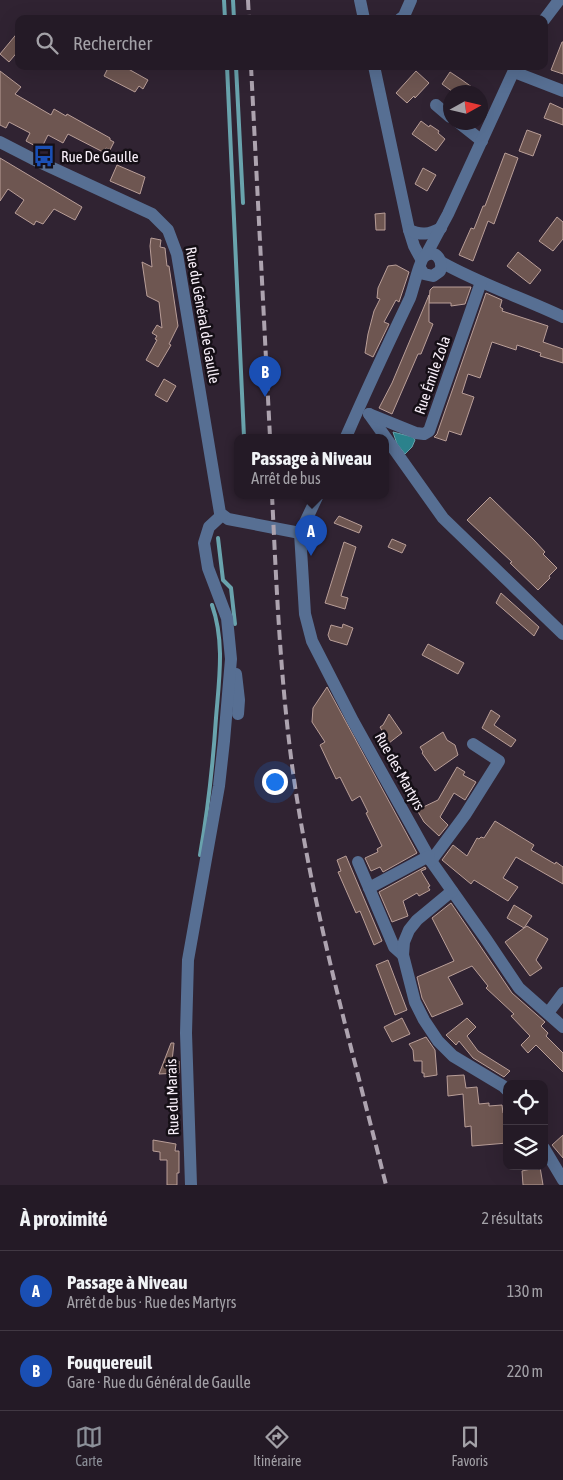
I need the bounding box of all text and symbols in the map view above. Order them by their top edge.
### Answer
search box [15,15,548,70]
icon: search [33,29,61,57]
text: Rechercher [73,32,152,54]
north arrow [443,85,488,130]
bus stop icon: Rue De Gaulle [31,143,57,169]
place label: Rue De Gaulle [61,148,139,165]
street label: Rue du Général de Gaulle [183,245,223,385]
street label: Rue Émile Zola [411,334,453,416]
pin: B [249,356,281,397]
popup [234,434,389,499]
text: Passage à Niveau [251,447,372,469]
text: Arrêt de bus [251,469,321,487]
pin: A [295,515,327,556]
street label: Rue des Martyrs [372,729,428,813]
your location [262,769,288,795]
street label: Rue du Marais [162,1058,182,1136]
map controls [503,1080,548,1170]
button: locate [503,1080,548,1125]
button: layers [503,1125,548,1170]
text: À proximité [20,1206,108,1230]
text: 2 résultats [481,1209,543,1227]
text: Passage à Niveau [67,1271,187,1293]
text: A [32,1282,40,1300]
text: 130 m [507,1282,543,1300]
text: Arrêt de bus · Rue des Martyrs [67,1293,236,1311]
text: Fouquereuil [67,1351,152,1373]
text: B [32,1362,40,1380]
text: 220 m [507,1362,543,1380]
text: Gare · Rue du Général de Gaulle [67,1373,251,1391]
tab: Carte [75,1423,103,1469]
tab: Itinéraire [253,1423,301,1469]
tab: Favoris [452,1423,488,1469]

